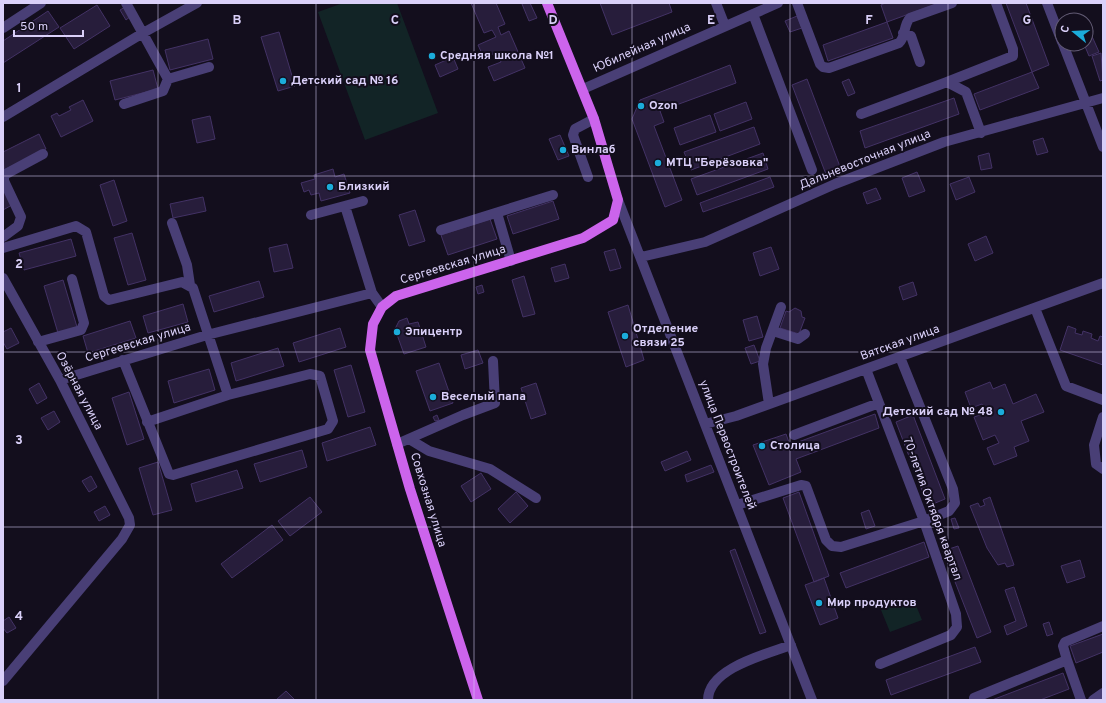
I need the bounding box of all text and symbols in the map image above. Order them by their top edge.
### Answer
scale bar [14,12,83,38]
north arrow [1054,12,1094,52]
text: B [233,13,242,29]
text: C [391,13,399,29]
text: D [548,13,558,29]
text: E [707,13,715,29]
text: F [865,13,873,29]
text: G [1023,13,1032,29]
text: 50 m [20,19,48,35]
street label: Юбилейная улица [591,19,693,77]
text: С [1058,24,1073,35]
place label: Средняя школа №1 [440,48,554,64]
marker: Средняя школа №1 [427,51,437,61]
place label: Детский сад № 16 [291,73,398,89]
marker: Детский сад № 16 [278,76,288,86]
text: 1 [16,81,22,97]
place label: Ozon [649,98,678,114]
marker: Ozon [636,101,646,111]
street label: Дальневосточная улица [797,126,933,194]
place label: Винлаб [571,142,616,158]
marker: Винлаб [558,145,568,155]
place label: МТЦ "Берёзовка" [666,155,768,171]
marker: МТЦ "Берёзовка" [653,158,663,168]
place label: Близкий [338,179,390,195]
marker: Близкий [325,182,335,192]
street label: Сергеевская улица [398,241,508,289]
text: 2 [15,257,23,273]
street label: Сергеевская улица [83,319,193,367]
place label: Отделение связи 25 [633,321,699,351]
street label: Вятская улица [858,321,942,365]
place label: Эпицентр [405,324,462,340]
marker: Эпицентр [392,327,402,337]
marker: Отделение связи 25 [620,331,630,341]
street label: Озёрная улица [52,349,106,433]
street label: улица Первостроителей [695,378,759,512]
place label: Веселый папа [441,389,526,405]
marker: Веселый папа [428,392,438,402]
place label: Детский сад № 48 [883,404,993,420]
marker: Детский сад № 48 [996,407,1006,417]
text: 3 [15,433,23,449]
street label: 70-летия Октября квартал [899,435,965,583]
place label: Столица [770,438,820,454]
marker: Столица [757,441,767,451]
street label: Совхозная улица [406,451,450,549]
place label: Мир продуктов [827,595,917,611]
marker: Мир продуктов [814,598,824,608]
text: 4 [15,609,23,625]

